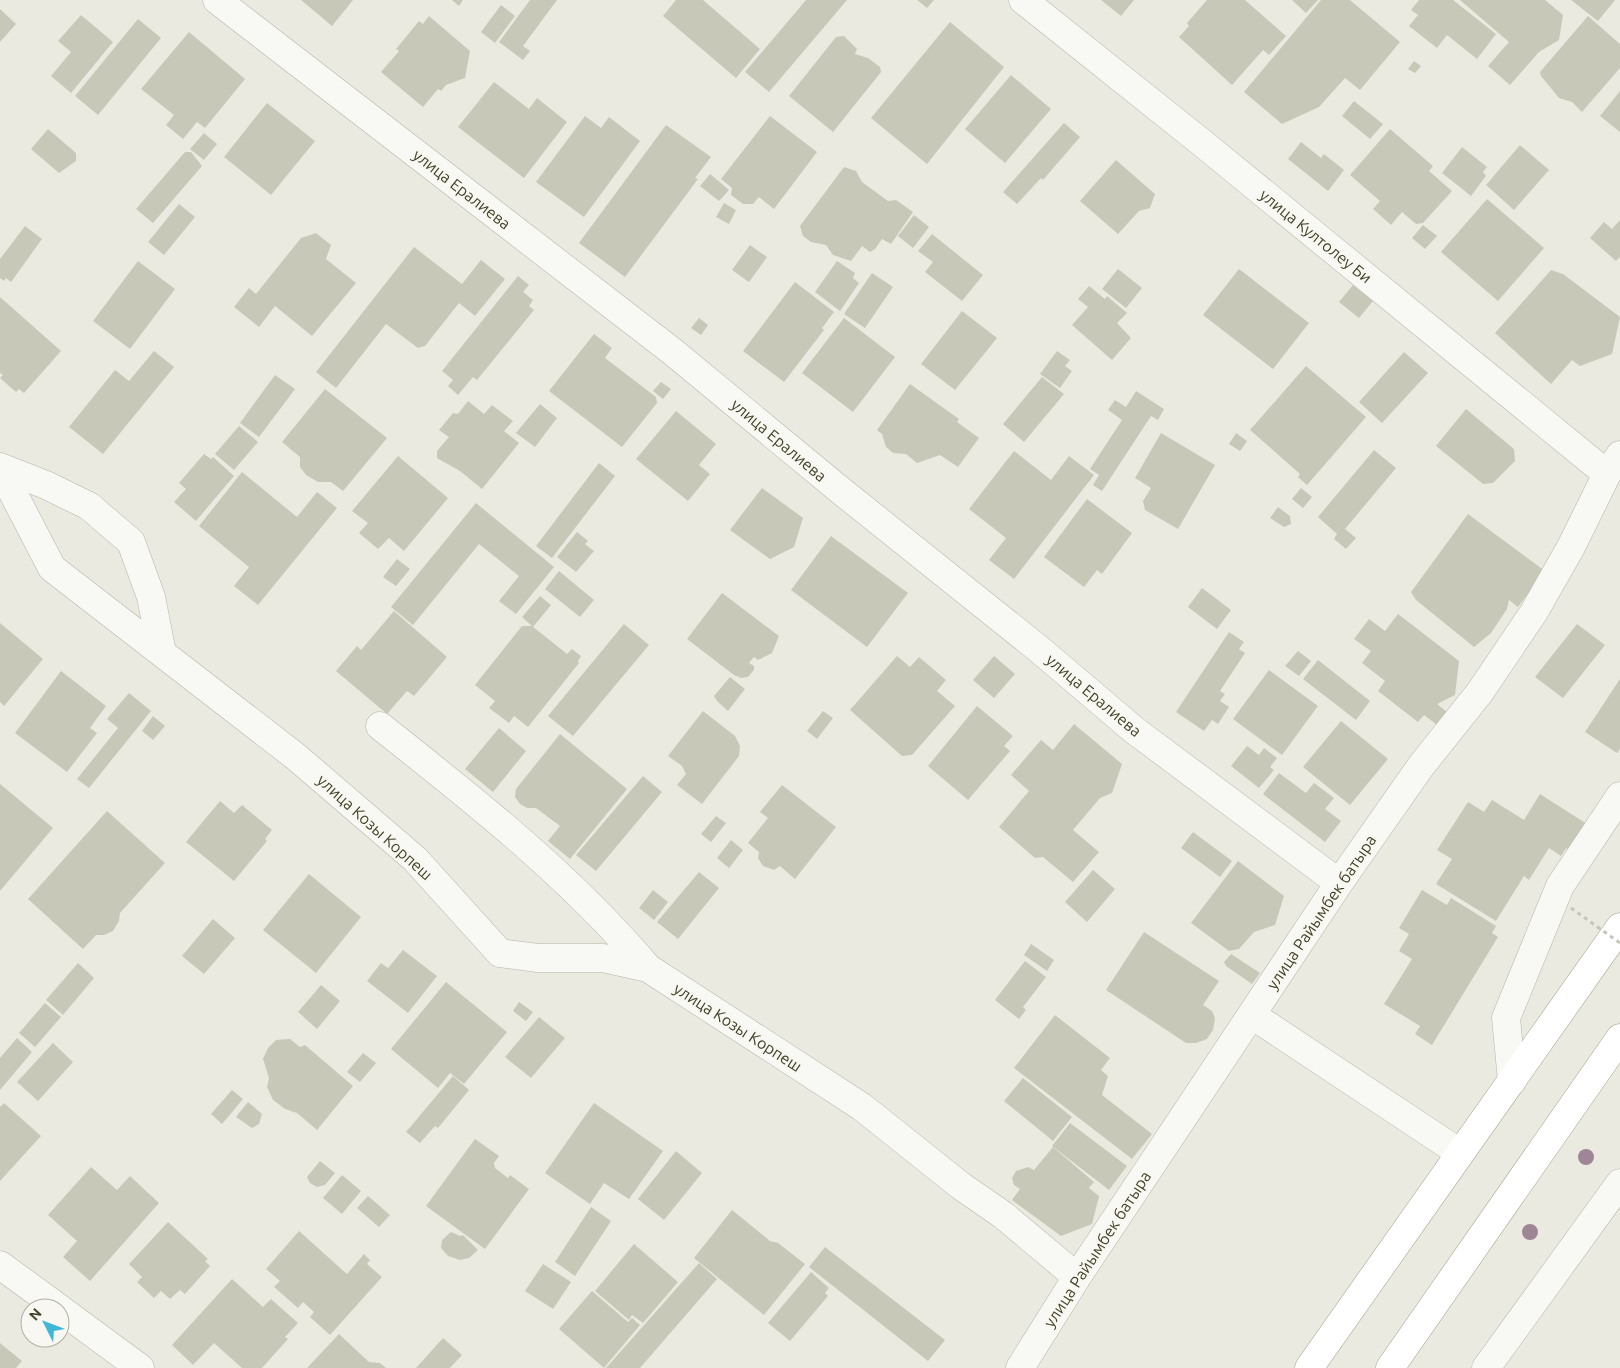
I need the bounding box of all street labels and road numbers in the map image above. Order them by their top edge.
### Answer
street label: улица Ералиева [410,145,514,233]
street label: улица Култолеу Би [1256,185,1376,287]
street label: улица Ералиева [728,395,830,485]
street label: улица Ералиева [1043,650,1145,740]
street label: улица Козы Корпеш [314,771,436,883]
street label: улица Райымбек батыра [1263,831,1379,993]
street label: улица Козы Корпеш [671,979,805,1075]
street label: улица Райымбек батыра [1040,1168,1154,1330]

